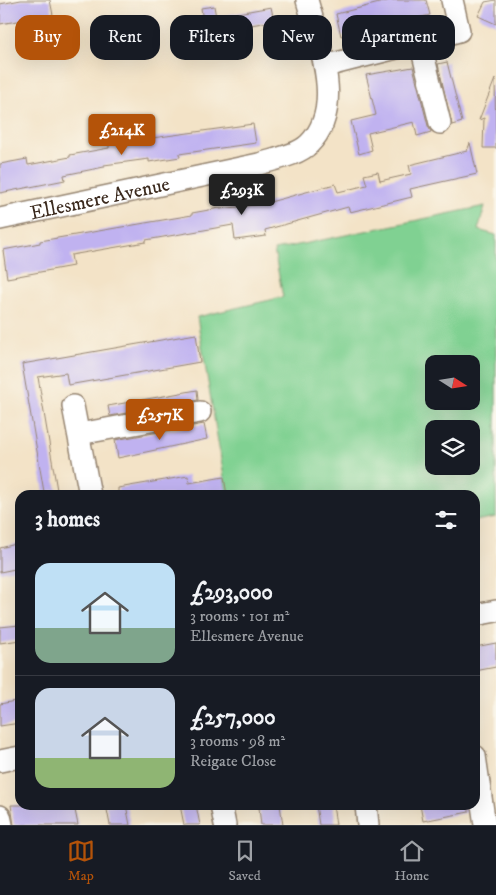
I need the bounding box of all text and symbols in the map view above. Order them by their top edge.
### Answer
chip: Buy [15,15,80,60]
chip: Rent [90,15,160,60]
chip: Filters [170,15,253,60]
chip: New [263,15,332,60]
chip: Apartment [342,15,455,60]
pin: £214K [87,114,157,156]
text: £214K [99,120,145,140]
street label: Ellesmere Avenue [28,172,172,226]
pin: £293K [207,174,277,216]
text: £293K [220,180,264,200]
north arrow [425,355,480,410]
map controls [425,355,480,475]
pin: £257K [125,398,195,441]
text: £257K [137,405,183,425]
button: layers [425,420,480,475]
icon: filters [432,506,460,534]
text: 3 homes [35,507,100,533]
text: £293,000 [190,580,273,606]
icon: home [75,583,135,643]
text: 3 rooms · 101 m² [190,606,289,626]
text: Ellesmere Avenue [190,626,304,646]
text: £257,000 [190,705,276,731]
icon: home [75,708,135,768]
text: 3 rooms · 98 m² [190,731,285,751]
text: Reigate Close [190,751,276,771]
tab: Map [67,837,95,885]
tab: Saved [229,837,261,885]
tab: Home [394,837,429,885]

